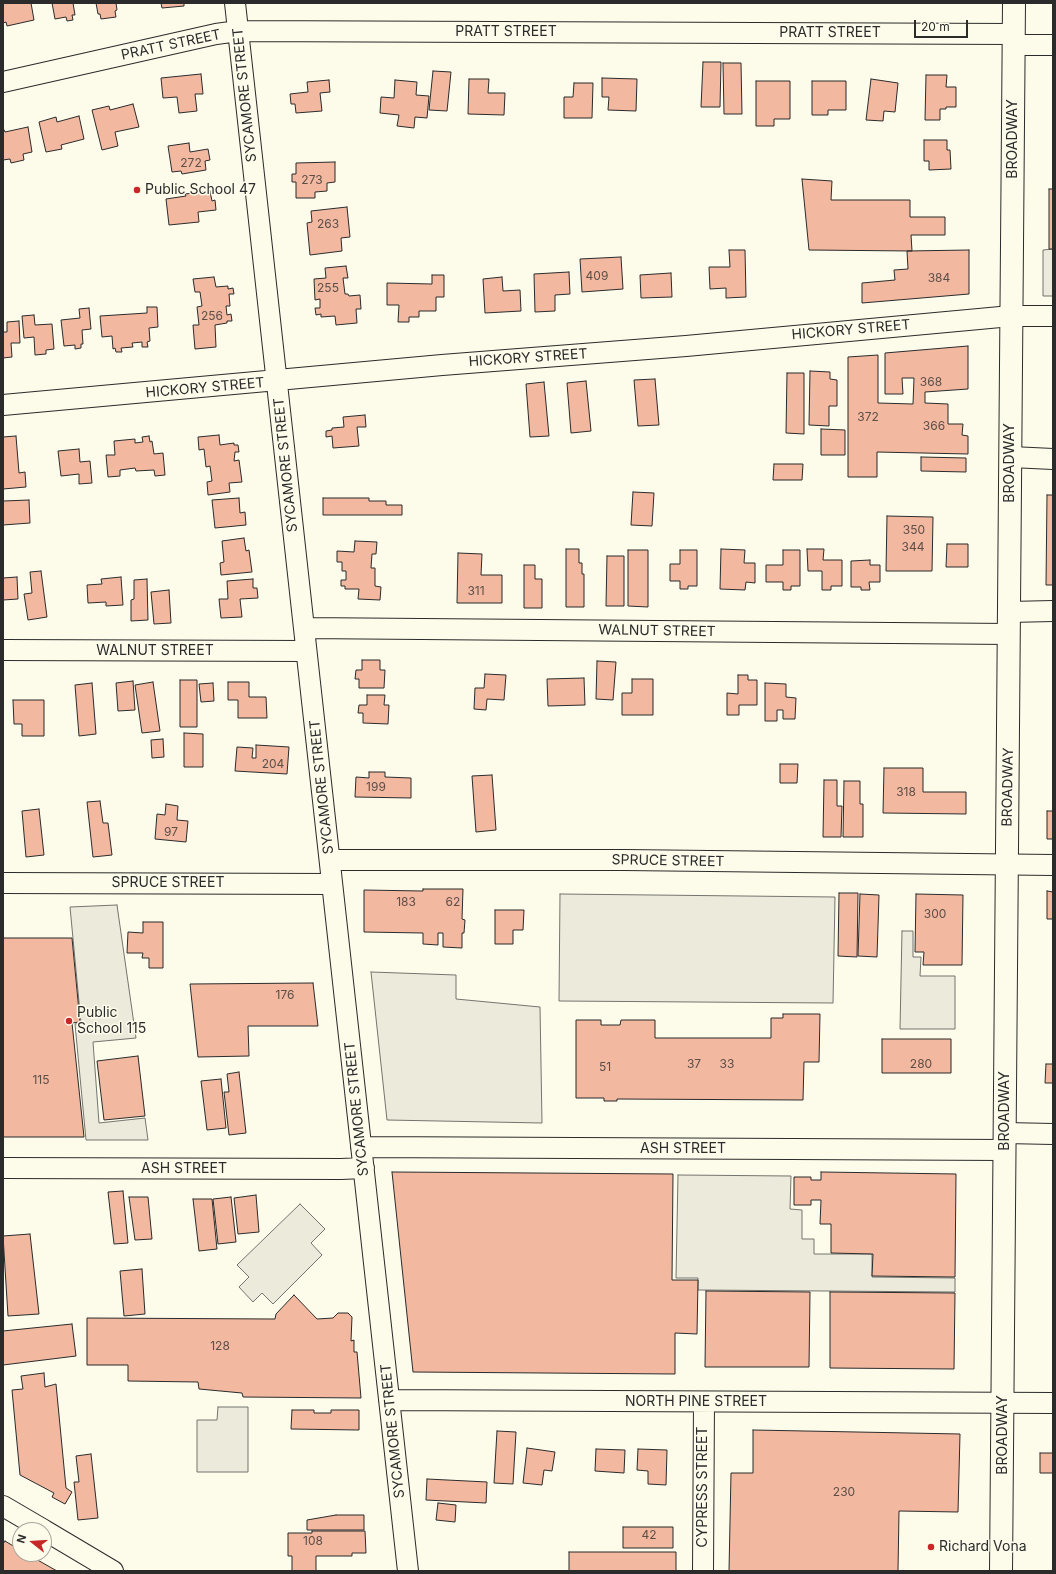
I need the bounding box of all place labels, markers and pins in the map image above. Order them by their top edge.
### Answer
place label: Public School 47 [145,182,256,198]
marker: Public School 47 [132,185,142,195]
place label: Public School 115 [77,1005,146,1038]
marker: Public School 115 [64,1016,74,1026]
place label: Richard Vona [939,1539,1027,1555]
marker: Richard Vona [926,1542,936,1552]

